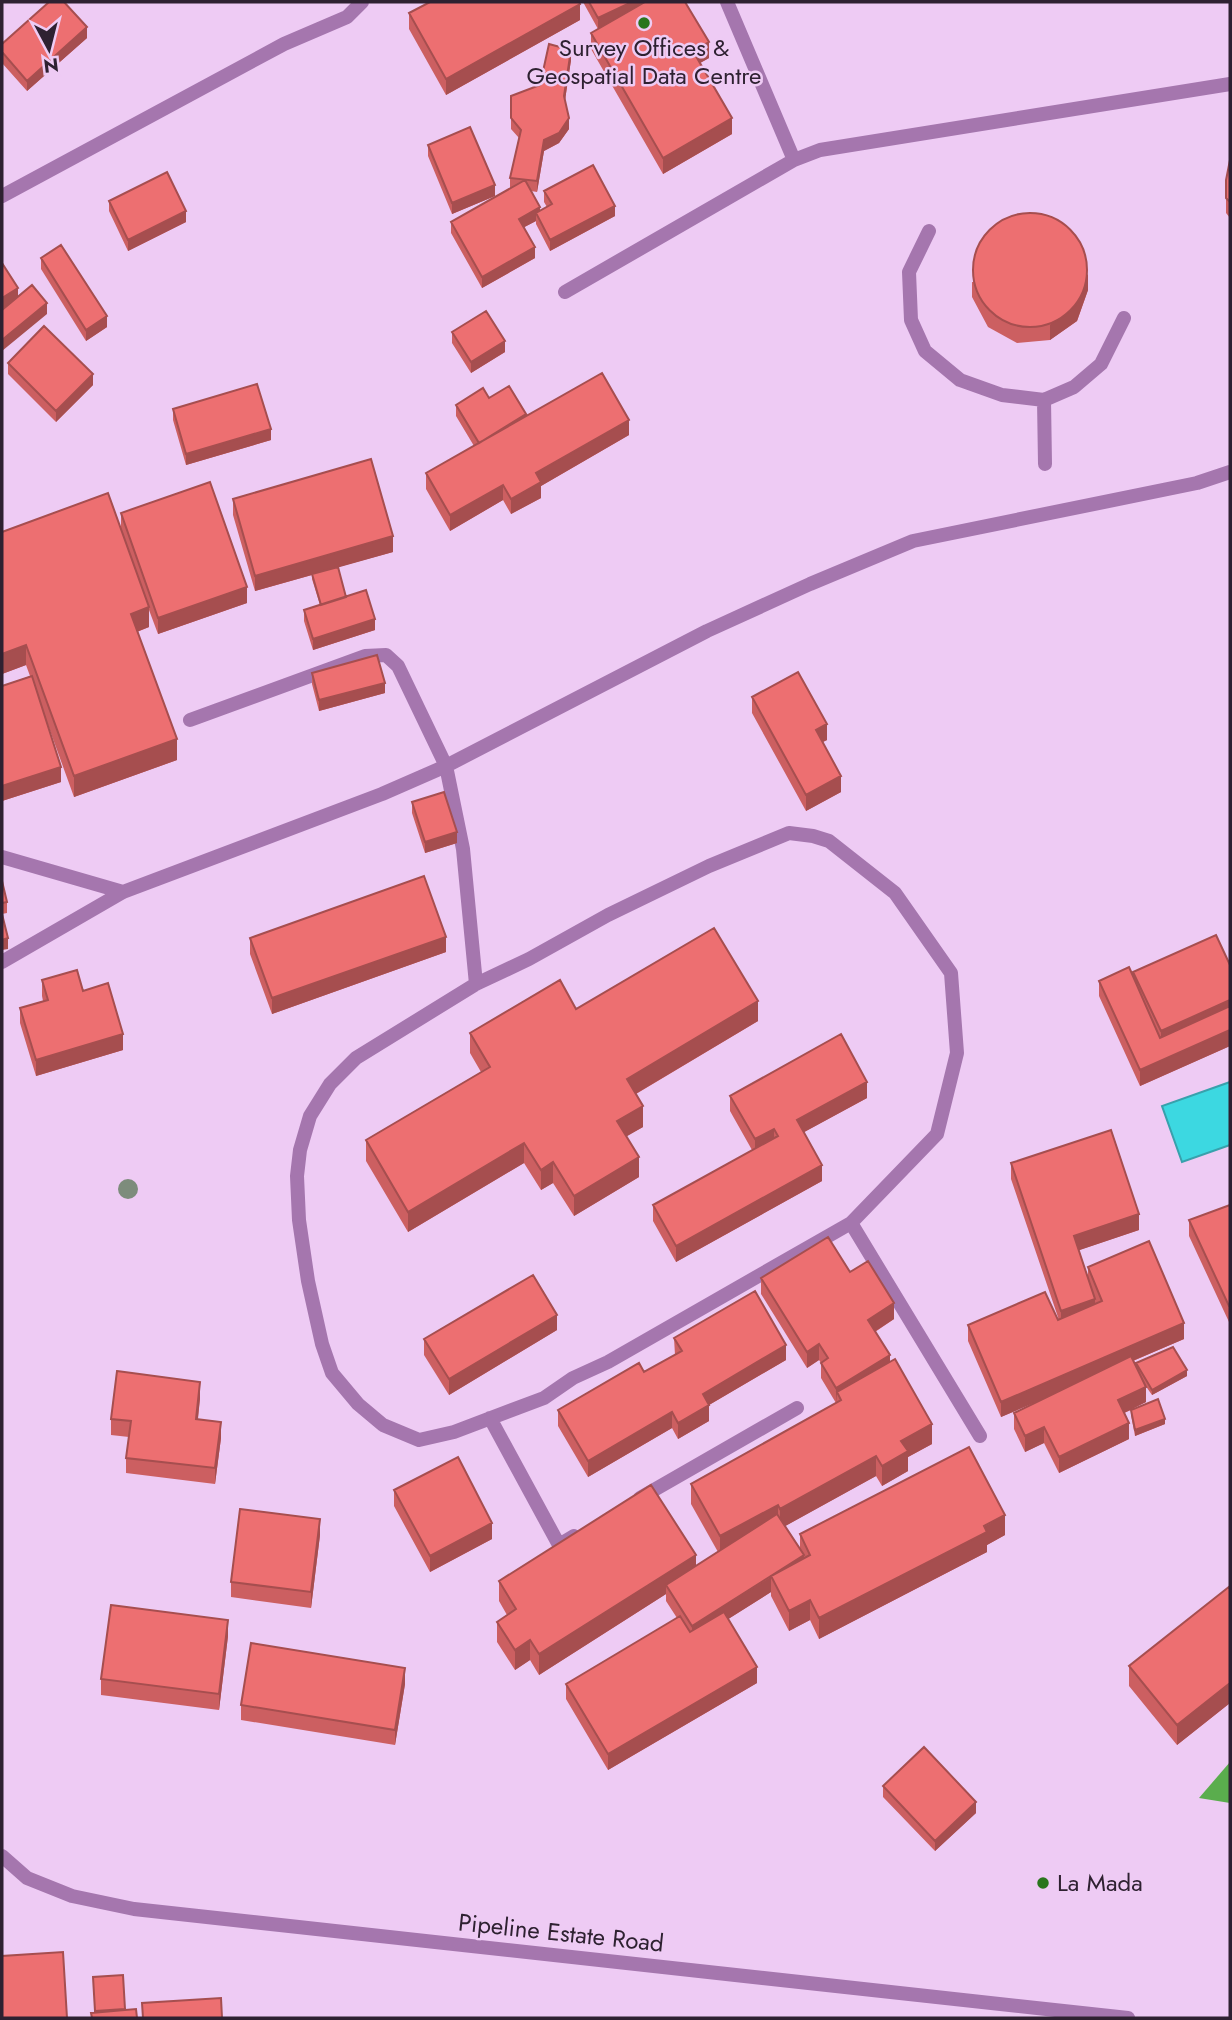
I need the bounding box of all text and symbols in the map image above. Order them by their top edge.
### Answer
north arrow [14,14,84,84]
marker: Survey Offices & Geospatial Data Centre [636,15,652,31]
place label: Survey Offices & Geospatial Data Centre [527,30,761,93]
text: N [42,51,60,80]
place label: La Mada [1057,1865,1143,1900]
marker: La Mada [1035,1875,1051,1891]
street label: Pipeline Estate Road [456,1904,666,1961]

